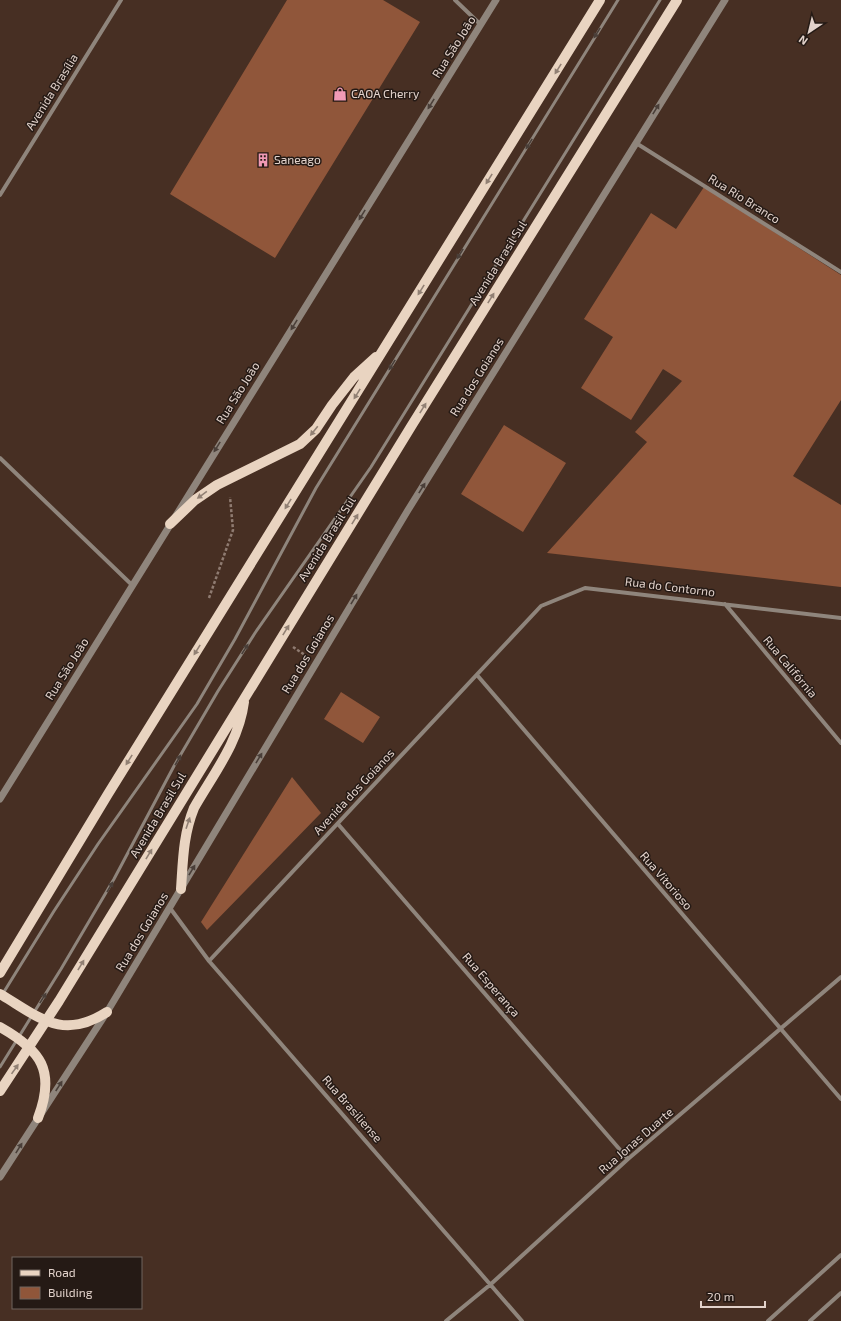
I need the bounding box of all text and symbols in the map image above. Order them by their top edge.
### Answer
north arrow [789,12,829,52]
street label: Rua São João [429,13,478,80]
one-way arrow [593,28,601,38]
text: N [796,33,810,48]
street label: Avenida Brasília [22,51,80,132]
one-way arrow [554,63,561,75]
shop icon: CAOA Cherry [332,86,348,102]
place label: CAOA Cherry [351,86,420,100]
one-way arrow [427,99,435,110]
one-way arrow [652,104,660,114]
one-way arrow [525,138,532,150]
building icon: Saneago [255,152,271,168]
place label: Saneago [274,152,321,166]
street label: Rua Rio Branco [706,171,783,226]
one-way arrow [486,174,493,185]
one-way arrow [359,209,366,221]
street label: Avenida Brasil Sul [466,217,529,307]
one-way arrow [457,248,464,260]
one-way arrow [417,285,425,295]
one-way arrow [488,292,495,304]
one-way arrow [290,319,297,331]
street label: Rua dos Goianos [446,335,506,418]
street label: Rua São João [213,359,262,426]
one-way arrow [388,360,396,370]
one-way arrow [353,388,360,399]
one-way arrow [419,403,427,413]
one-way arrow [309,425,318,436]
one-way arrow [214,441,221,453]
one-way arrow [418,482,425,494]
one-way arrow [197,491,207,499]
street label: Avenida Brasil Sul [295,493,358,583]
one-way arrow [284,499,292,509]
one-way arrow [351,513,358,525]
street label: Rua do Contorno [624,574,716,598]
one-way arrow [350,594,358,604]
street label: Rua dos Goianos [278,611,336,696]
one-way arrow [283,624,290,636]
street label: Rua Califórnia [761,633,821,700]
street label: Rua São João [42,635,91,702]
one-way arrow [241,643,249,654]
one-way arrow [194,644,201,656]
street label: Avenida dos Goianos [310,745,397,837]
one-way arrow [255,752,262,764]
one-way arrow [125,754,132,766]
one-way arrow [174,754,181,765]
street label: Avenida Brasil Sul [126,769,188,860]
one-way arrow [185,816,191,828]
one-way arrow [146,848,153,860]
street label: Rua Vitorioso [638,848,696,912]
one-way arrow [189,864,196,876]
one-way arrow [106,882,114,892]
street label: Rua dos Goianos [112,889,170,974]
street label: Rua Esperança [459,949,523,1020]
one-way arrow [78,959,85,971]
one-way arrow [40,992,47,1004]
one-way arrow [11,1063,19,1074]
street label: Rua Brasiliense [320,1072,386,1145]
one-way arrow [55,1080,63,1091]
street label: Rua Jonas Duarte [595,1104,675,1176]
one-way arrow [16,1142,23,1154]
legend [12,1257,142,1309]
text: Road [48,1265,76,1279]
scale bar [701,1283,765,1309]
text: Building [48,1285,93,1299]
text: 20 m [707,1289,734,1303]

